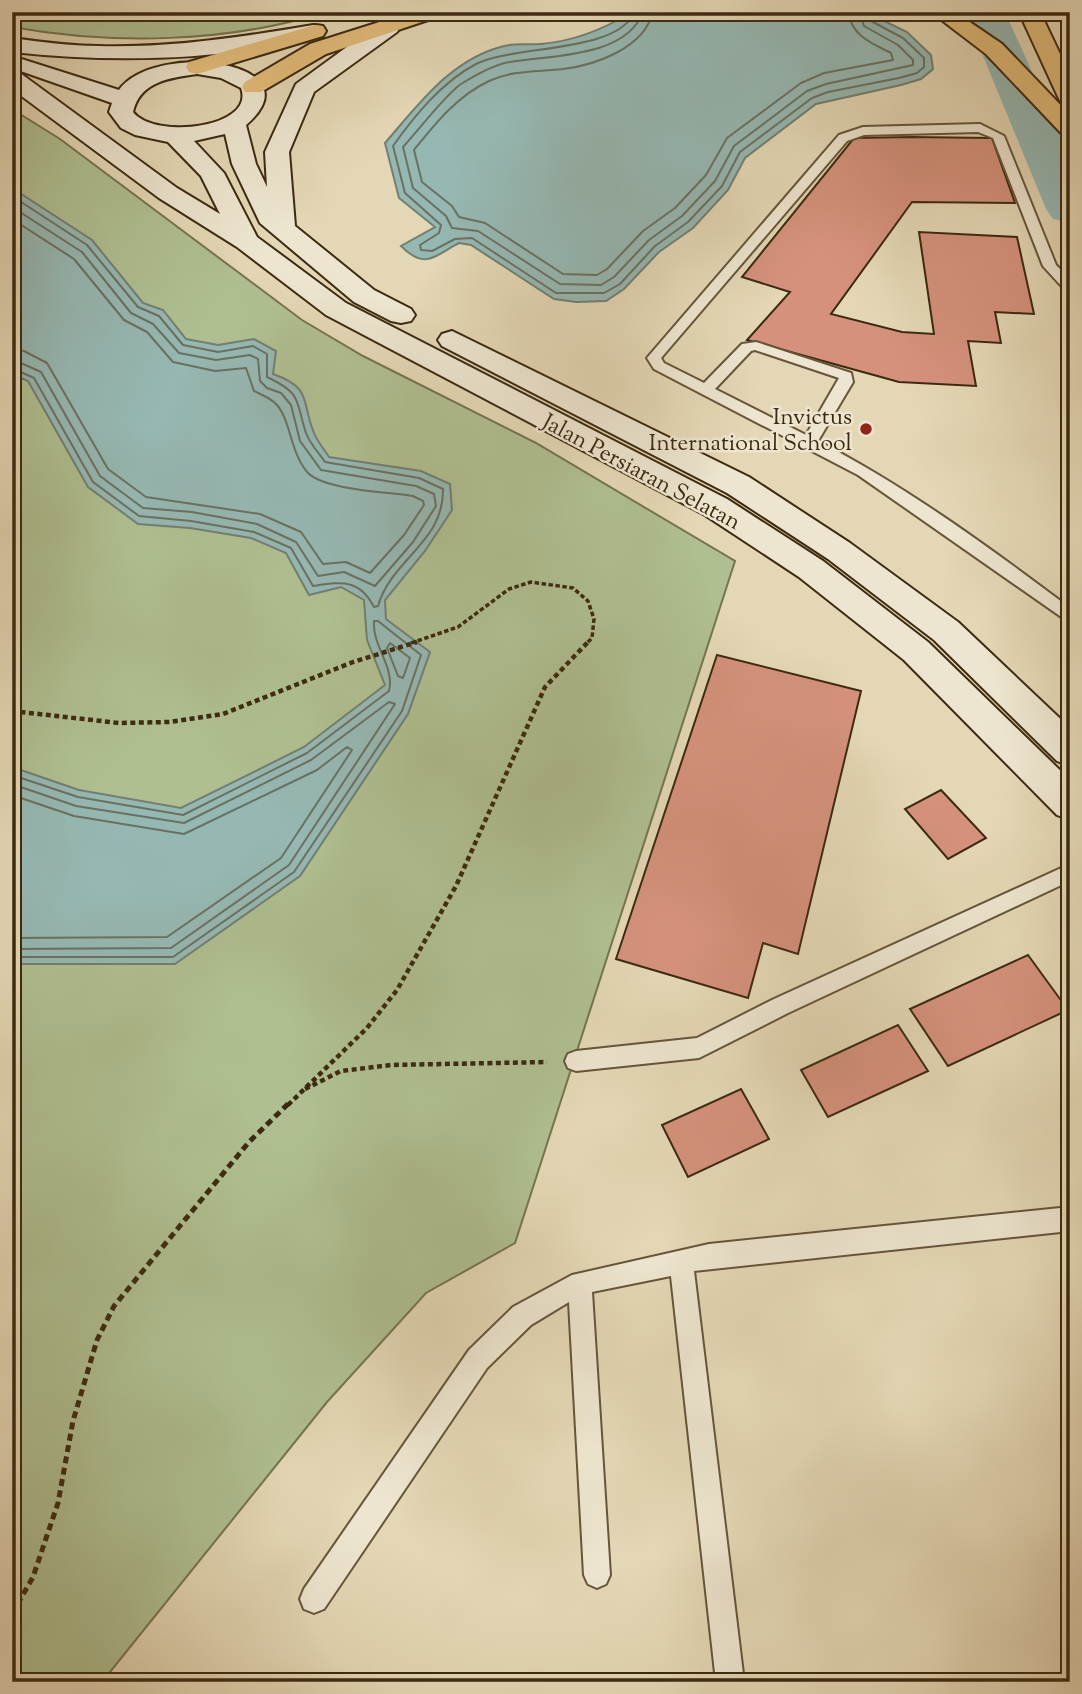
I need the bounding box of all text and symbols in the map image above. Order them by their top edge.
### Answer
place label: Invictus International School [649,402,852,461]
street label: Jalan Persiaran Selatan [534,406,746,540]
marker: Invictus International School [858,421,874,437]

